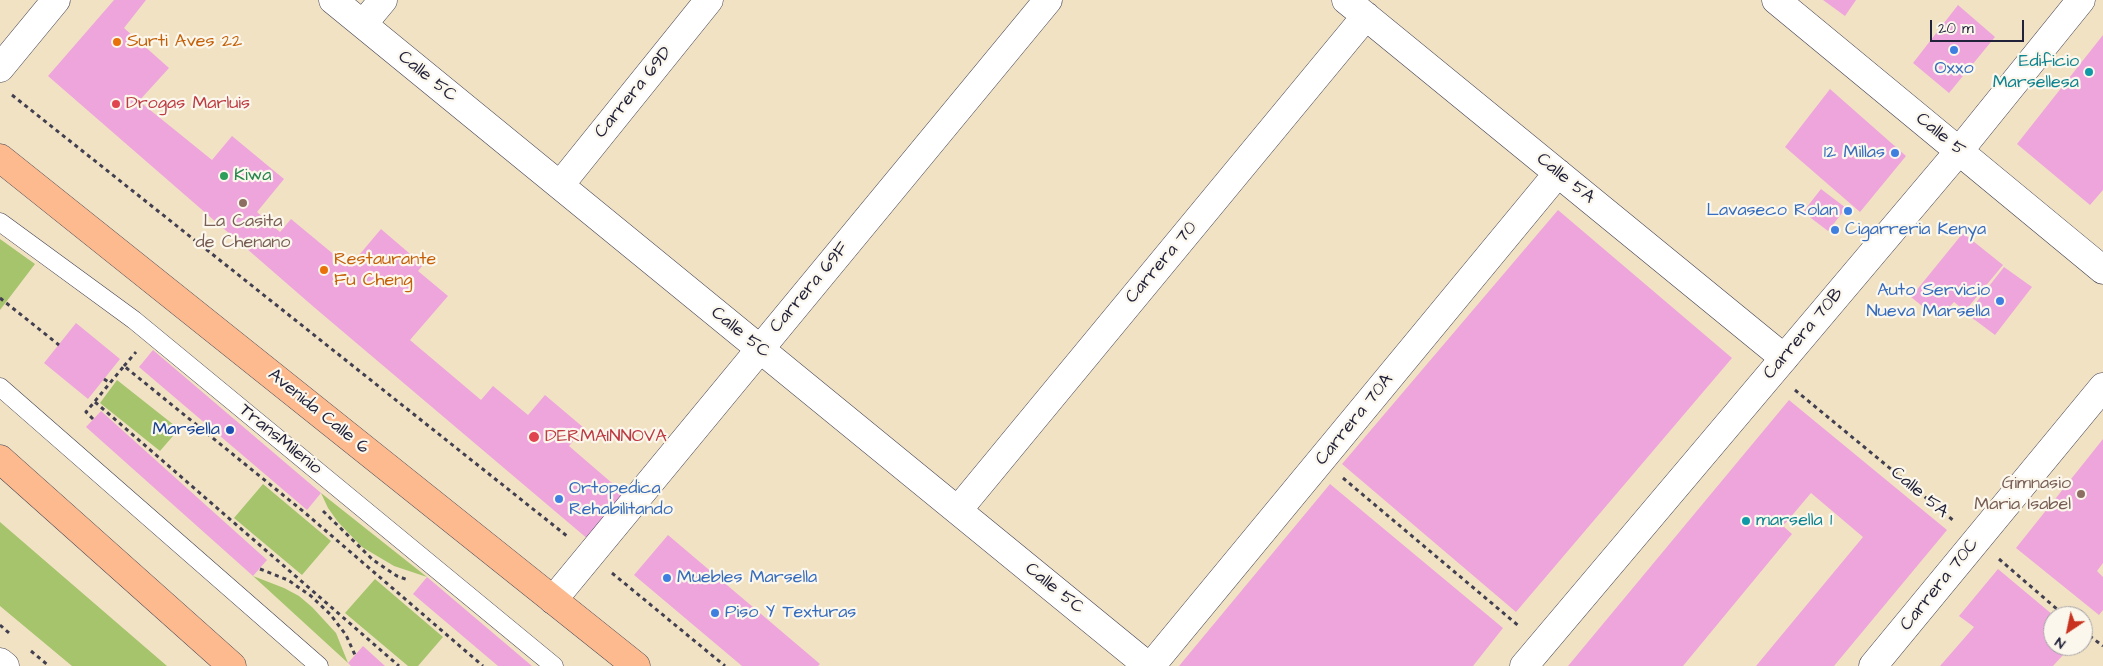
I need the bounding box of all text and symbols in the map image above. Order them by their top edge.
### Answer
scale bar [1933,10,2027,42]
text: 20 m [1938,18,1974,39]
place label: Surti Aves 22 [127,31,242,53]
marker: Surti Aves 22 [111,36,123,48]
street label: Carrera 69D [591,43,677,143]
marker: Oxxo [1948,44,1960,56]
street label: Calle 5C [393,47,461,107]
place label: Edificio Marsellesa [1993,51,2079,94]
place label: Oxxo [1934,58,1974,80]
marker: Edificio Marsellesa [2083,66,2095,78]
place label: Drogas Marluis [126,93,250,115]
marker: Drogas Marluis [110,98,122,110]
street label: Calle 5 [1911,109,1969,161]
place label: 12 Millas [1824,142,1885,164]
marker: 12 Millas [1889,147,1901,159]
street label: Calle 5A [1531,149,1599,209]
place label: Kiwa [234,165,271,187]
marker: Kiwa [218,170,230,182]
marker: La Casita de Chenano [237,197,249,209]
place label: Lavaseco Rolan [1706,200,1838,222]
marker: Lavaseco Rolan [1842,205,1854,217]
place label: La Casita de Chenano [196,211,290,253]
street label: Carrera 70 [1122,218,1202,308]
place label: Cigarreria Kenya [1845,219,1986,241]
marker: Cigarreria Kenya [1829,224,1841,236]
street label: Carrera 69F [766,238,854,338]
place label: Restaurante Fu Cheng [334,249,436,292]
marker: Restaurante Fu Cheng [318,264,330,276]
place label: Auto Servicio Nueva Marsella [1867,280,1990,322]
street label: Carrera 70B [1759,284,1849,384]
marker: Auto Servicio Nueva Marsella [1994,295,2006,307]
street label: Calle 5C [706,303,774,363]
street label: Avenida Calle 6 [263,365,373,459]
street label: Carrera 70A [1311,370,1399,470]
street label: TransMilenio [234,400,326,480]
place label: Marsella [152,419,220,441]
marker: Marsella [224,424,236,436]
place label: DERMAINNOVA [545,426,667,448]
marker: DERMAINNOVA [527,430,541,444]
street label: Calle 5A [1886,463,1952,523]
place label: Gimnasio Maria Isabel [1974,473,2071,516]
place label: Ortopedica Rehabilitando [569,478,673,520]
marker: Gimnasio Maria Isabel [2075,488,2087,500]
marker: Ortopedica Rehabilitando [553,493,565,505]
place label: marsella 1 [1756,510,1832,532]
marker: marsella 1 [1740,515,1752,527]
street label: Carrera 70C [1896,534,1984,636]
street label: Calle 5C [1020,559,1088,619]
place label: Muebles Marsella [677,567,817,589]
marker: Muebles Marsella [661,572,673,584]
place label: Piso Y Texturas [725,602,856,624]
north arrow [2043,606,2093,656]
marker: Piso Y Texturas [709,607,721,619]
text: N [2051,632,2069,653]

